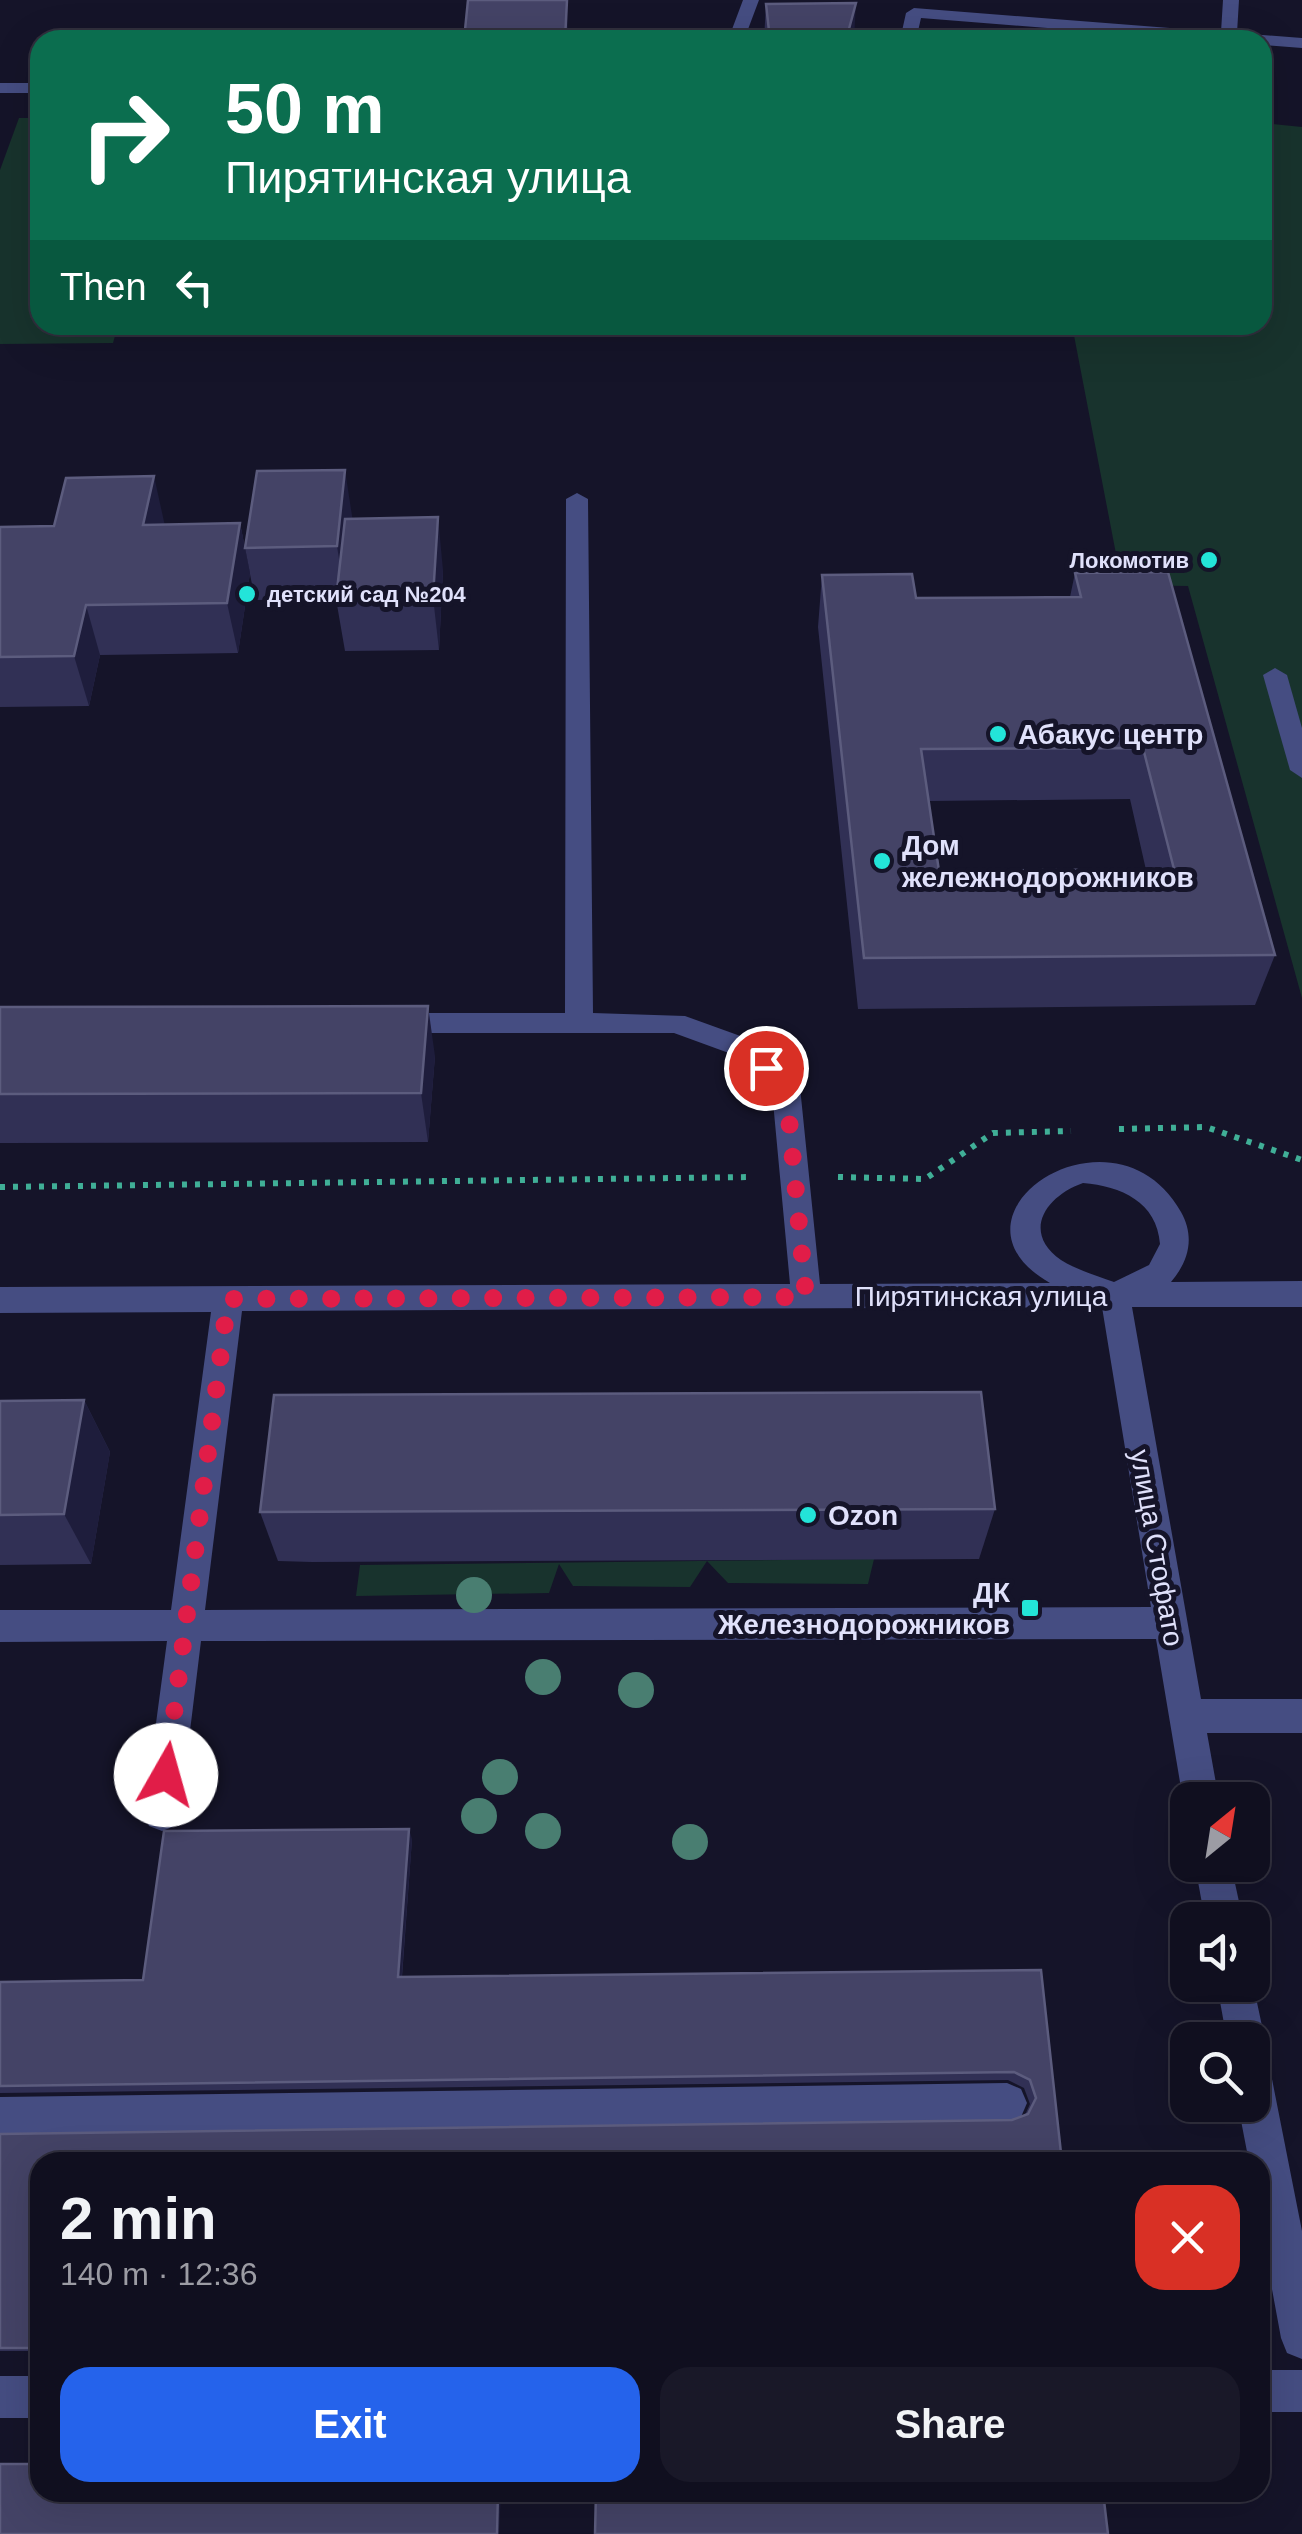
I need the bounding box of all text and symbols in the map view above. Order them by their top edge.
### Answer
icon: right [60,70,190,200]
text: 50 m [225,70,385,148]
text: Пирятинская улица [225,152,631,203]
icon: left [167,260,222,315]
text: Then [60,266,147,308]
place label: Локомотив [1070,548,1189,573]
marker: Локомотив [1198,549,1220,571]
place label: детский сад №204 [267,582,467,607]
marker: детский сад №204 [236,583,258,605]
place label: Абакус центр [1018,719,1203,750]
marker: Абакус центр [987,723,1009,745]
place label: Дом жележнодорожников [901,830,1194,893]
marker: Дом жележнодорожников [871,850,893,872]
pin [724,1026,809,1111]
icon: arrive [739,1041,794,1096]
street label: Пирятинская улица [855,1281,1108,1312]
street label: улица Стофато [1124,1447,1190,1649]
place label: Ozon [828,1500,898,1531]
marker: Ozon [797,1504,819,1526]
place label: ДК Железнодорожников [717,1577,1011,1640]
marker: ДК Железнодорожников [1019,1597,1041,1619]
position arrow [114,1723,218,1827]
north arrow [1170,1782,1270,1882]
map controls [1170,1782,1270,2122]
button: sound [1170,1902,1270,2002]
button: search [1170,2022,1270,2122]
text: 2 min [60,2185,217,2252]
button: close [1135,2185,1240,2290]
text: 140 m · 12:36 [60,2256,257,2292]
button: Exit [60,2367,640,2482]
button: Share [660,2367,1240,2482]

